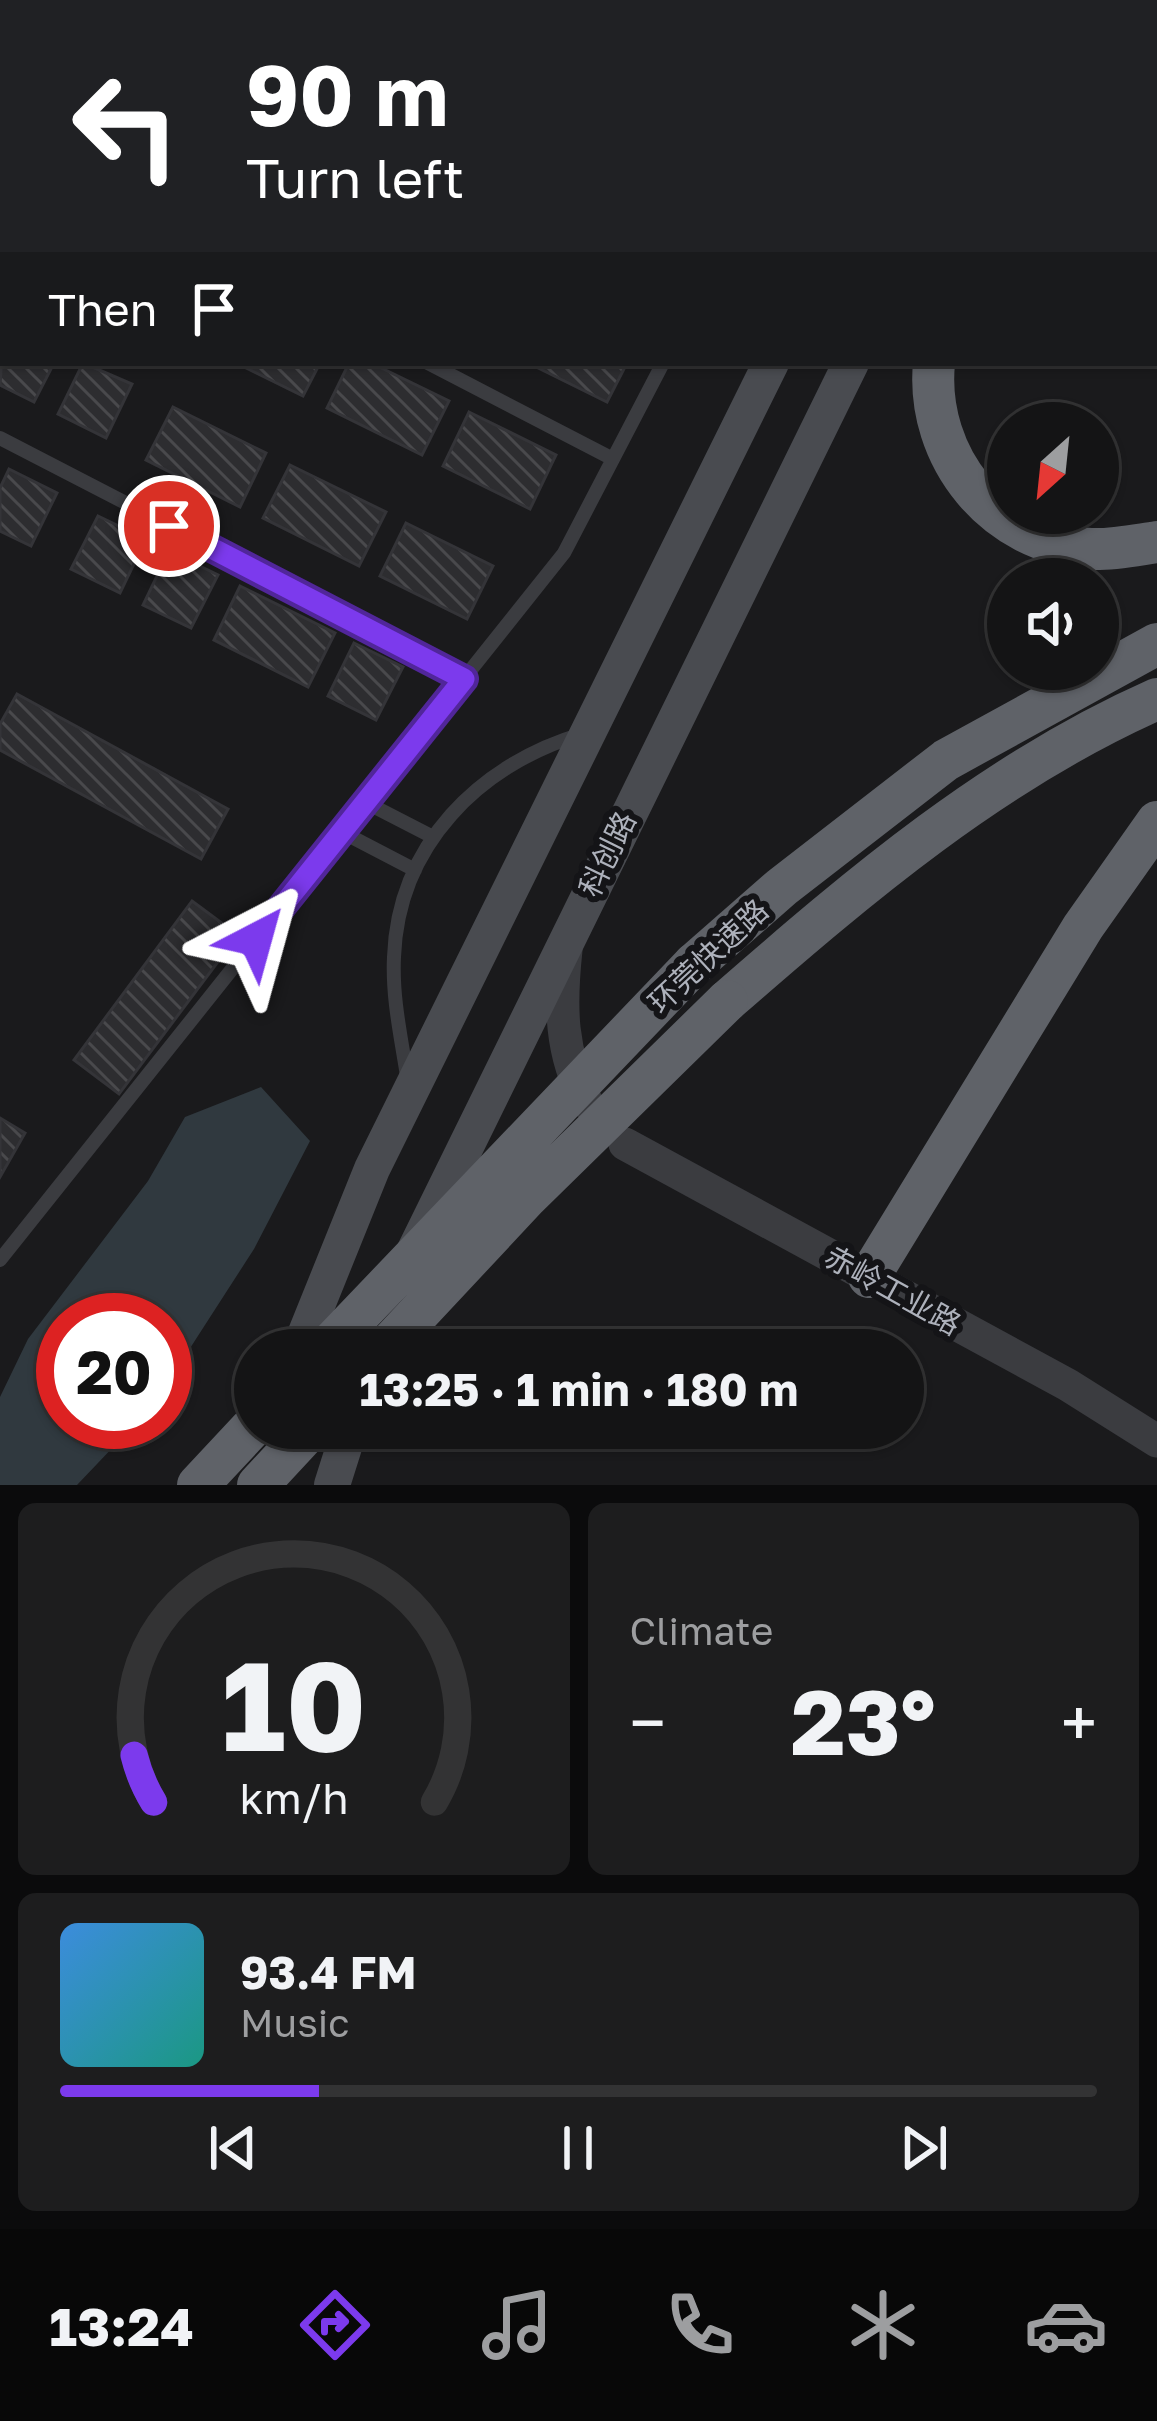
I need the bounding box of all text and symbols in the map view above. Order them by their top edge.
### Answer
text: 90 m [246,44,448,144]
icon: left [48,48,204,204]
text: Turn left [246,145,464,210]
icon: arrive [181,276,247,342]
text: Then [48,282,157,336]
north arrow [987,402,1119,534]
map controls [987,402,1119,690]
pin [118,475,220,577]
icon: arrive [136,493,202,559]
button: sound [987,558,1119,690]
street label: 科创路 [571,806,643,902]
position arrow [193,876,319,1002]
street label: 环莞快速路 [641,892,775,1020]
street label: 赤岭工业路 [819,1238,967,1342]
speed limit sign: 20 [36,1293,192,1449]
text: 13:25 · 1 min · 180 m [360,1362,798,1416]
text: Climate [630,1607,773,1654]
text: 10 [221,1629,366,1778]
text: 23° [791,1667,936,1775]
text: − [630,1682,666,1762]
text: + [1061,1682,1097,1762]
text: km/h [239,1772,348,1823]
text: 93.4 FM [240,1945,417,1999]
text: Music [240,1999,350,2046]
icon: previous [200,2115,266,2181]
icon: pause [545,2115,611,2181]
icon: next [891,2115,957,2181]
icon: directions [293,2283,377,2367]
icon: music [475,2283,559,2367]
icon: phone [658,2283,742,2367]
icon: climate [841,2283,925,2367]
icon: car [1024,2283,1108,2367]
text: 13:24 [49,2293,194,2358]

